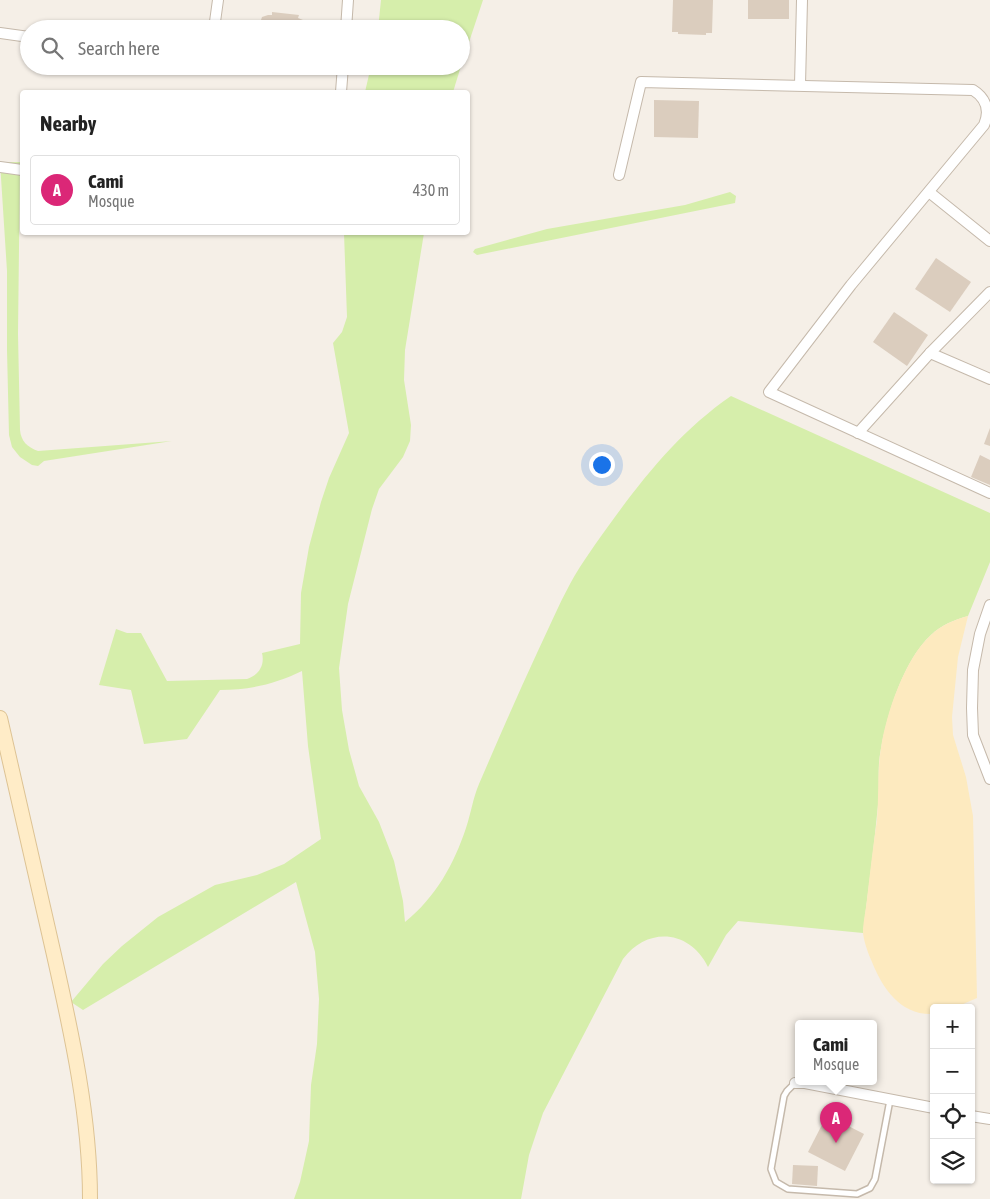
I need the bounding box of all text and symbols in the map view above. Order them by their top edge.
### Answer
search box [20,20,470,75]
icon: search [38,34,66,62]
text: Search here [78,37,160,59]
text: Nearby [40,111,96,135]
text: Cami [88,170,123,192]
text: A [53,181,61,199]
text: 430 m [413,181,449,199]
text: Mosque [88,192,134,210]
your location [589,452,615,478]
map controls [930,1004,975,1184]
button: + [930,1004,975,1049]
popup [795,1020,877,1085]
text: Cami [813,1033,848,1055]
button: − [930,1049,975,1094]
text: Mosque [813,1055,859,1073]
button: locate [930,1094,975,1139]
pin: A [820,1102,852,1143]
button: layers [930,1139,975,1184]

